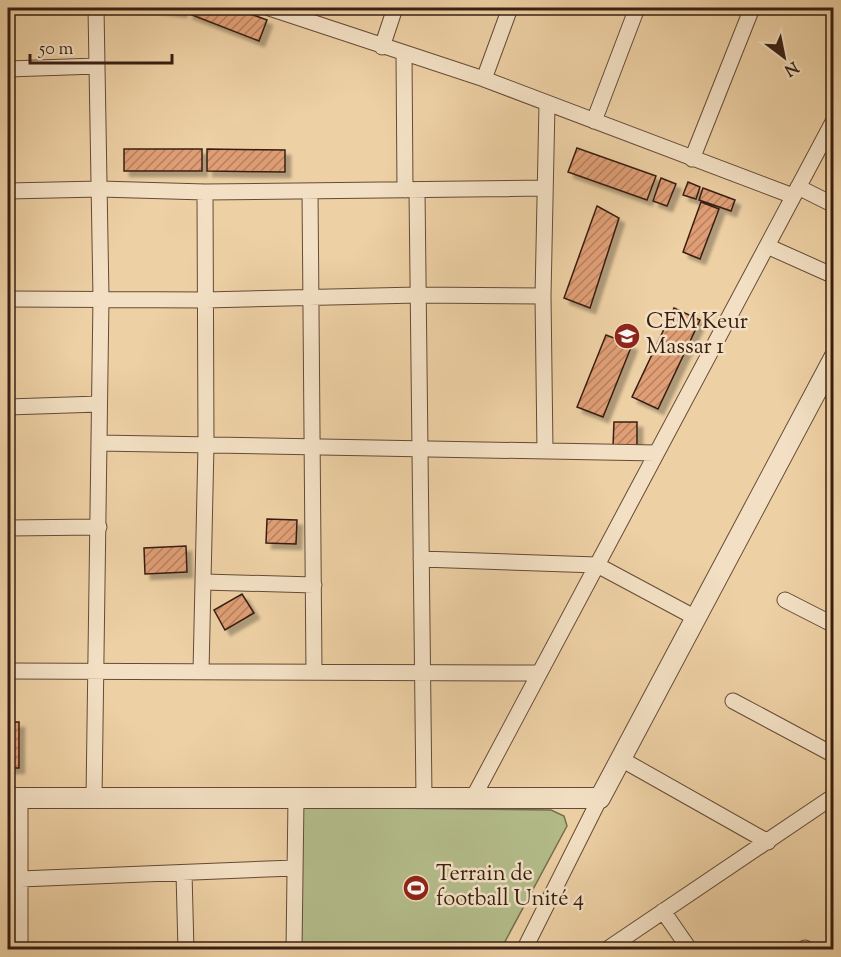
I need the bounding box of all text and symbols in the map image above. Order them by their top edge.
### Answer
scale bar [30,27,172,65]
north arrow [754,27,814,87]
text: 50 m [38,37,74,63]
text: N [779,54,802,81]
place label: CEM Keur Massar 1 [646,307,748,364]
school or university icon: CEM Keur Massar 1 [612,321,642,351]
place label: Terrain de football Unité 4 [436,859,584,916]
sports icon: Terrain de football Unité 4 [401,873,431,903]

